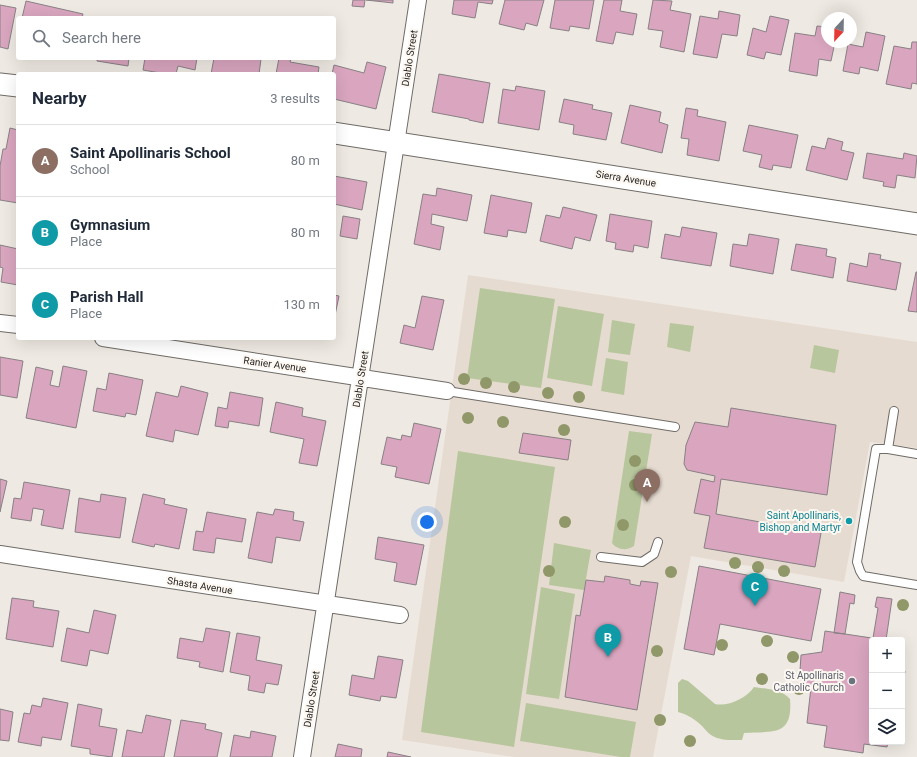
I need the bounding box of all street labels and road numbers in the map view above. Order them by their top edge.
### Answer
street label: Diablo Street [400,29,419,87]
street label: Sierra Avenue [595,168,657,189]
street label: Diablo Street [351,350,370,408]
street label: Ranier Avenue [243,355,307,374]
street label: Shasta Avenue [166,575,233,596]
street label: Diablo Street [302,670,321,728]

